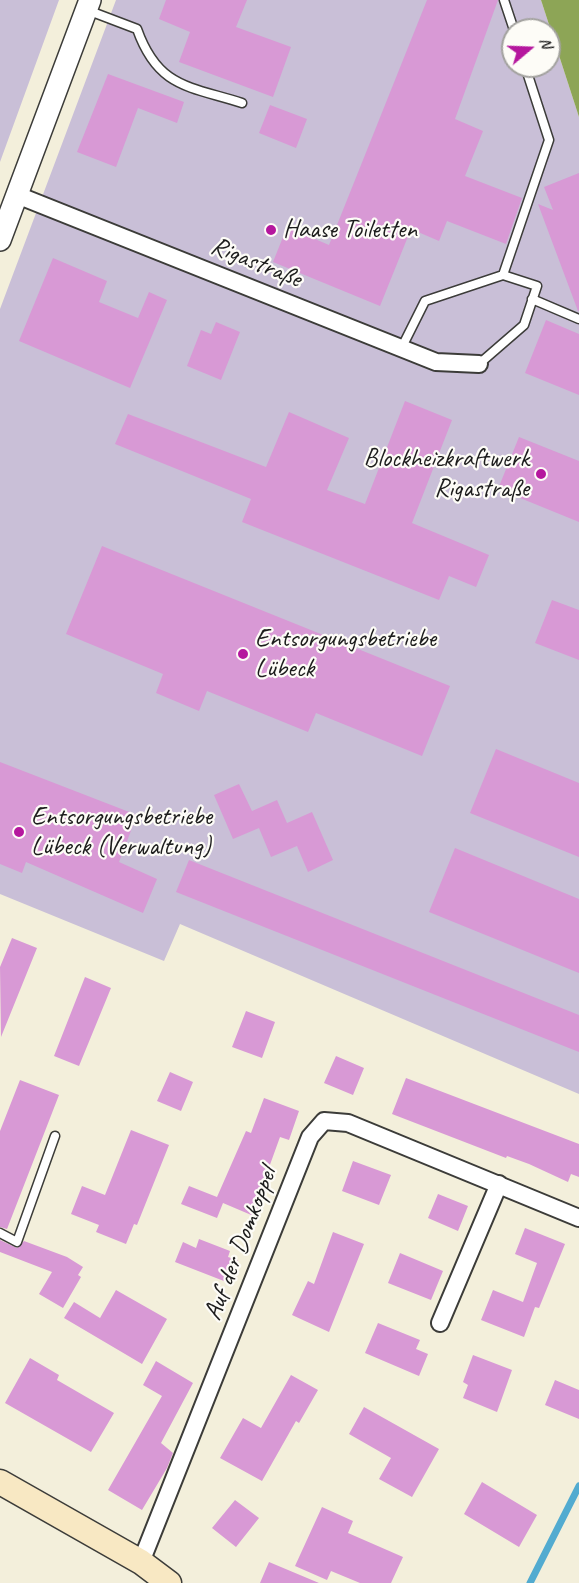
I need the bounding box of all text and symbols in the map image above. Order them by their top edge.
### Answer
north arrow [501,18,561,78]
text: N [535,35,557,51]
place label: Haase Toiletten [283,214,417,246]
marker: Haase Toiletten [264,223,278,237]
street label: Rigastraße [206,231,306,295]
place label: Blockheizkraftwerk Rigastraße [364,443,529,504]
marker: Blockheizkraftwerk Rigastraße [534,467,548,481]
place label: Entsorgungsbetriebe Lübeck [255,623,436,684]
marker: Entsorgungsbetriebe Lübeck [236,647,250,661]
place label: Entsorgungsbetriebe Lübeck (Verwaltung) [31,801,212,862]
marker: Entsorgungsbetriebe Lübeck (Verwaltung) [12,825,26,839]
street label: Auf der Domkoppel [198,1163,284,1325]

